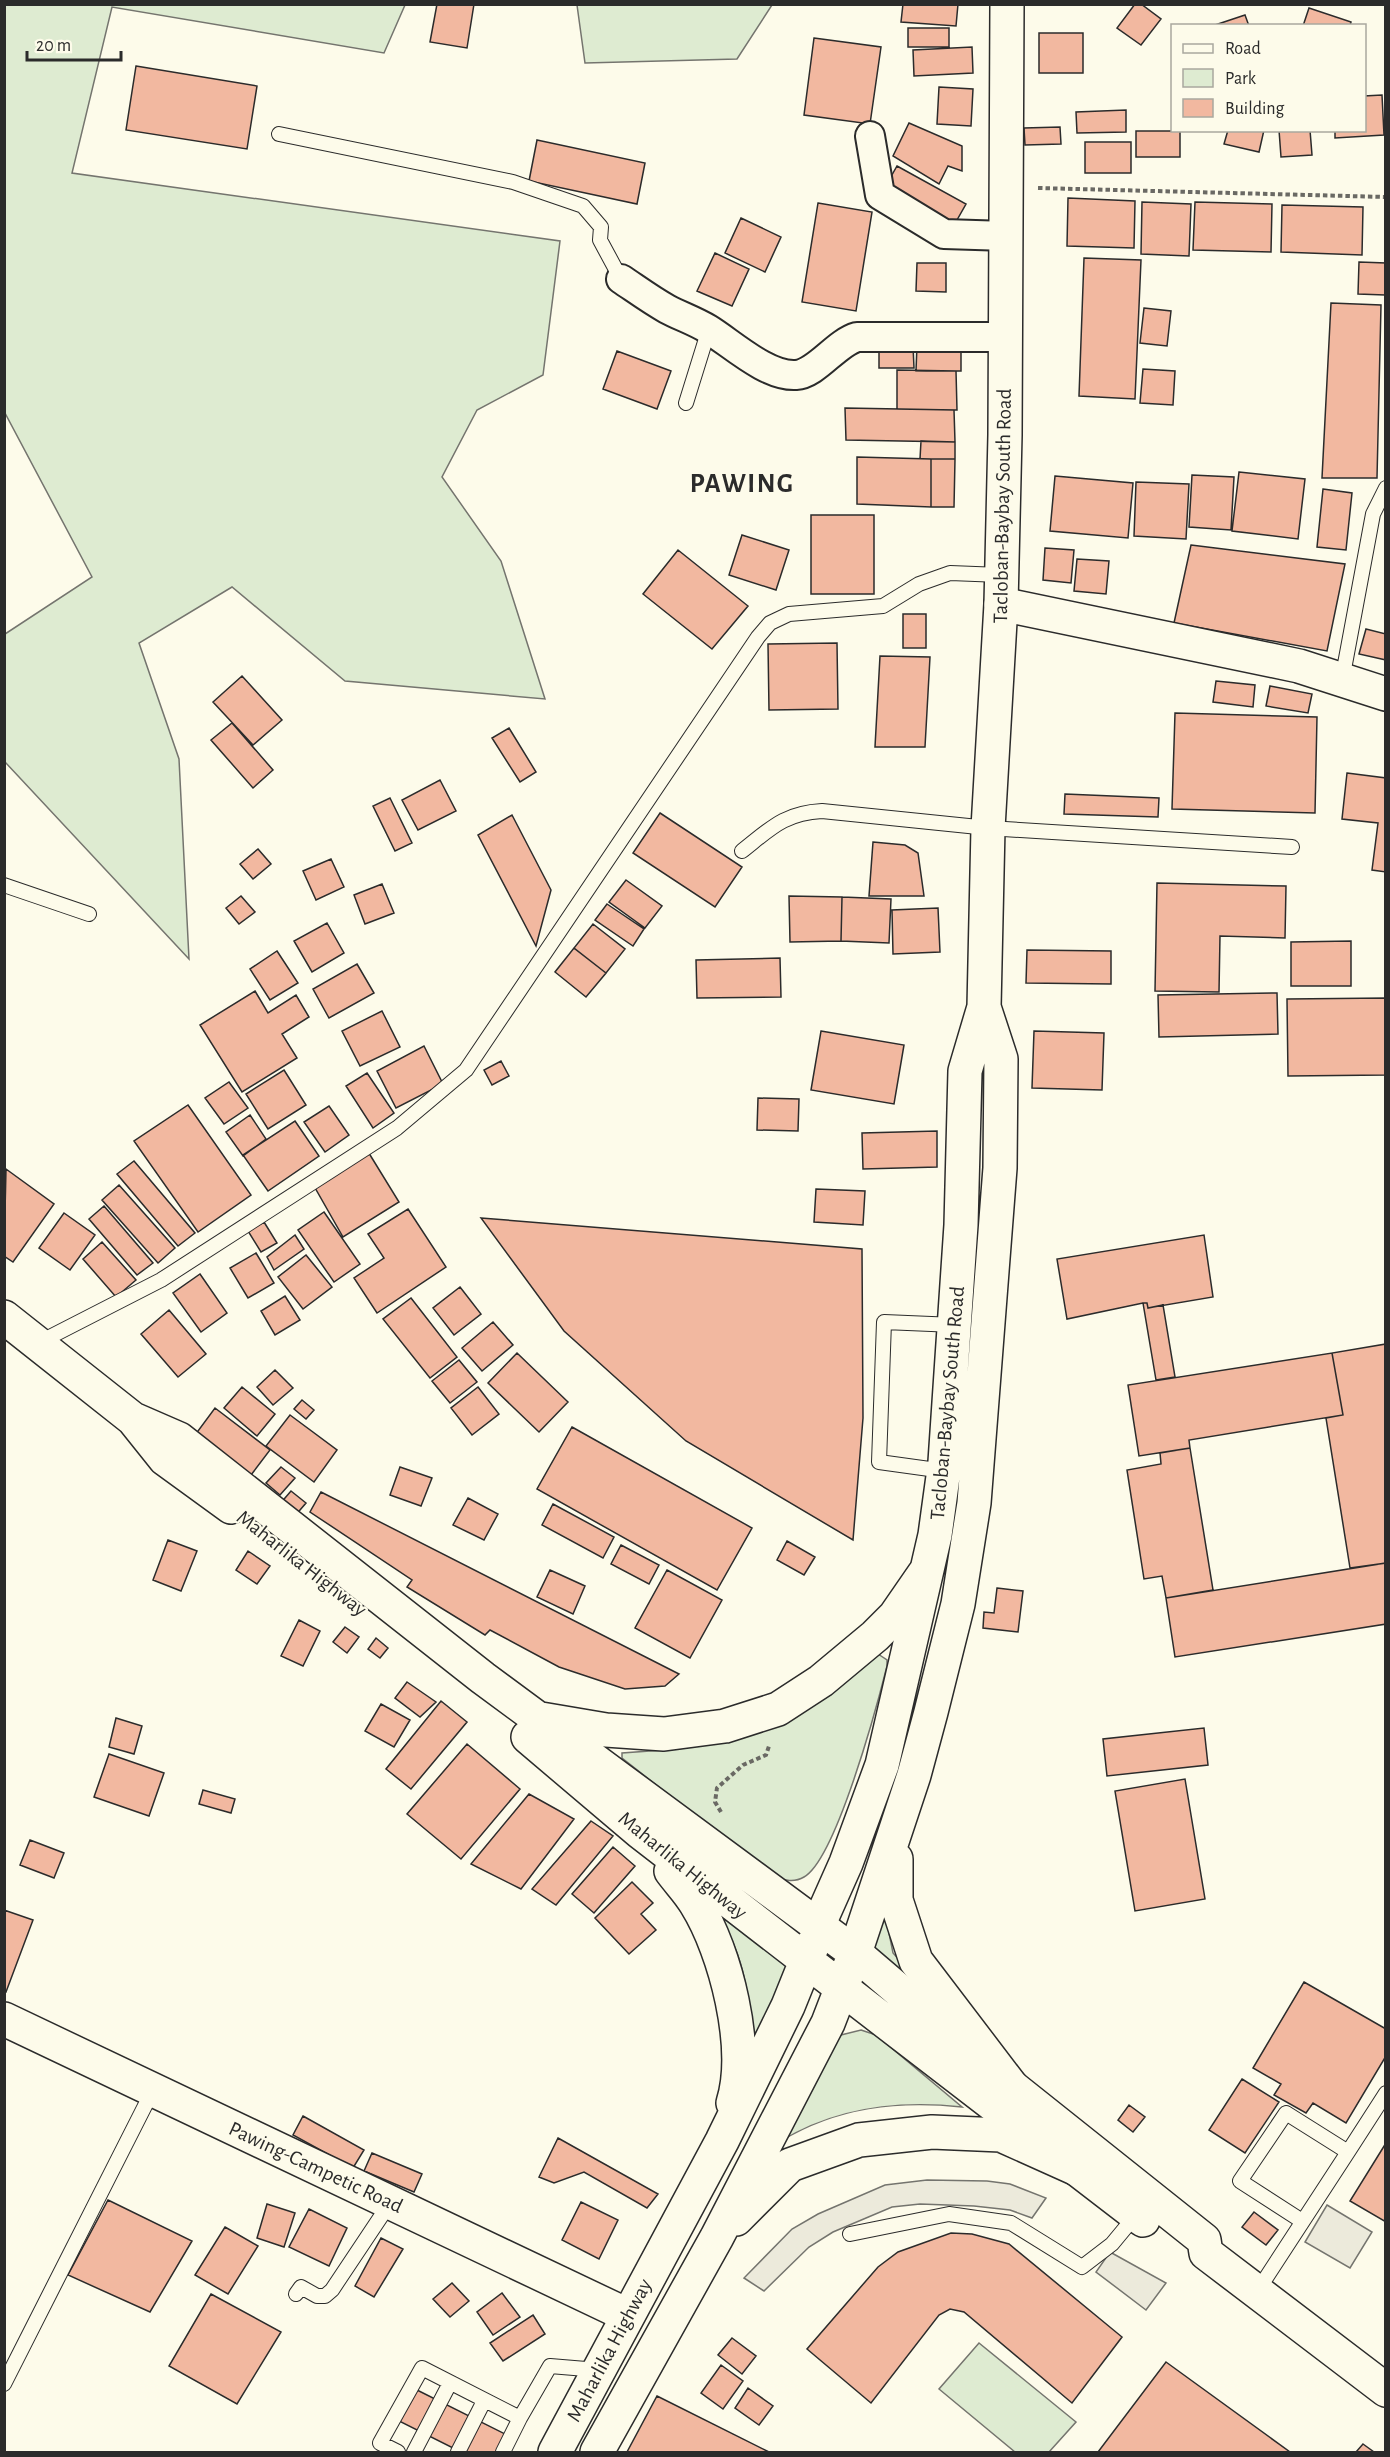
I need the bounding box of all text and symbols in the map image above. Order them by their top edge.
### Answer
scale bar [27,24,122,62]
legend [1171,24,1366,132]
text: 20 m [36,37,71,55]
text: Road [1225,40,1261,58]
text: Park [1225,70,1257,88]
text: Building [1225,100,1285,118]
street label: Tacloban-Baybay South Road [990,388,1015,624]
district label: PAWING [690,470,794,497]
street label: Tacloban-Baybay South Road [927,1285,968,1521]
street label: Maharlika Highway [233,1506,371,1620]
street label: Maharlika Highway [615,1807,751,1923]
street label: Pawing-Campetic Road [226,2118,406,2217]
street label: Maharlika Highway [563,2275,656,2425]

